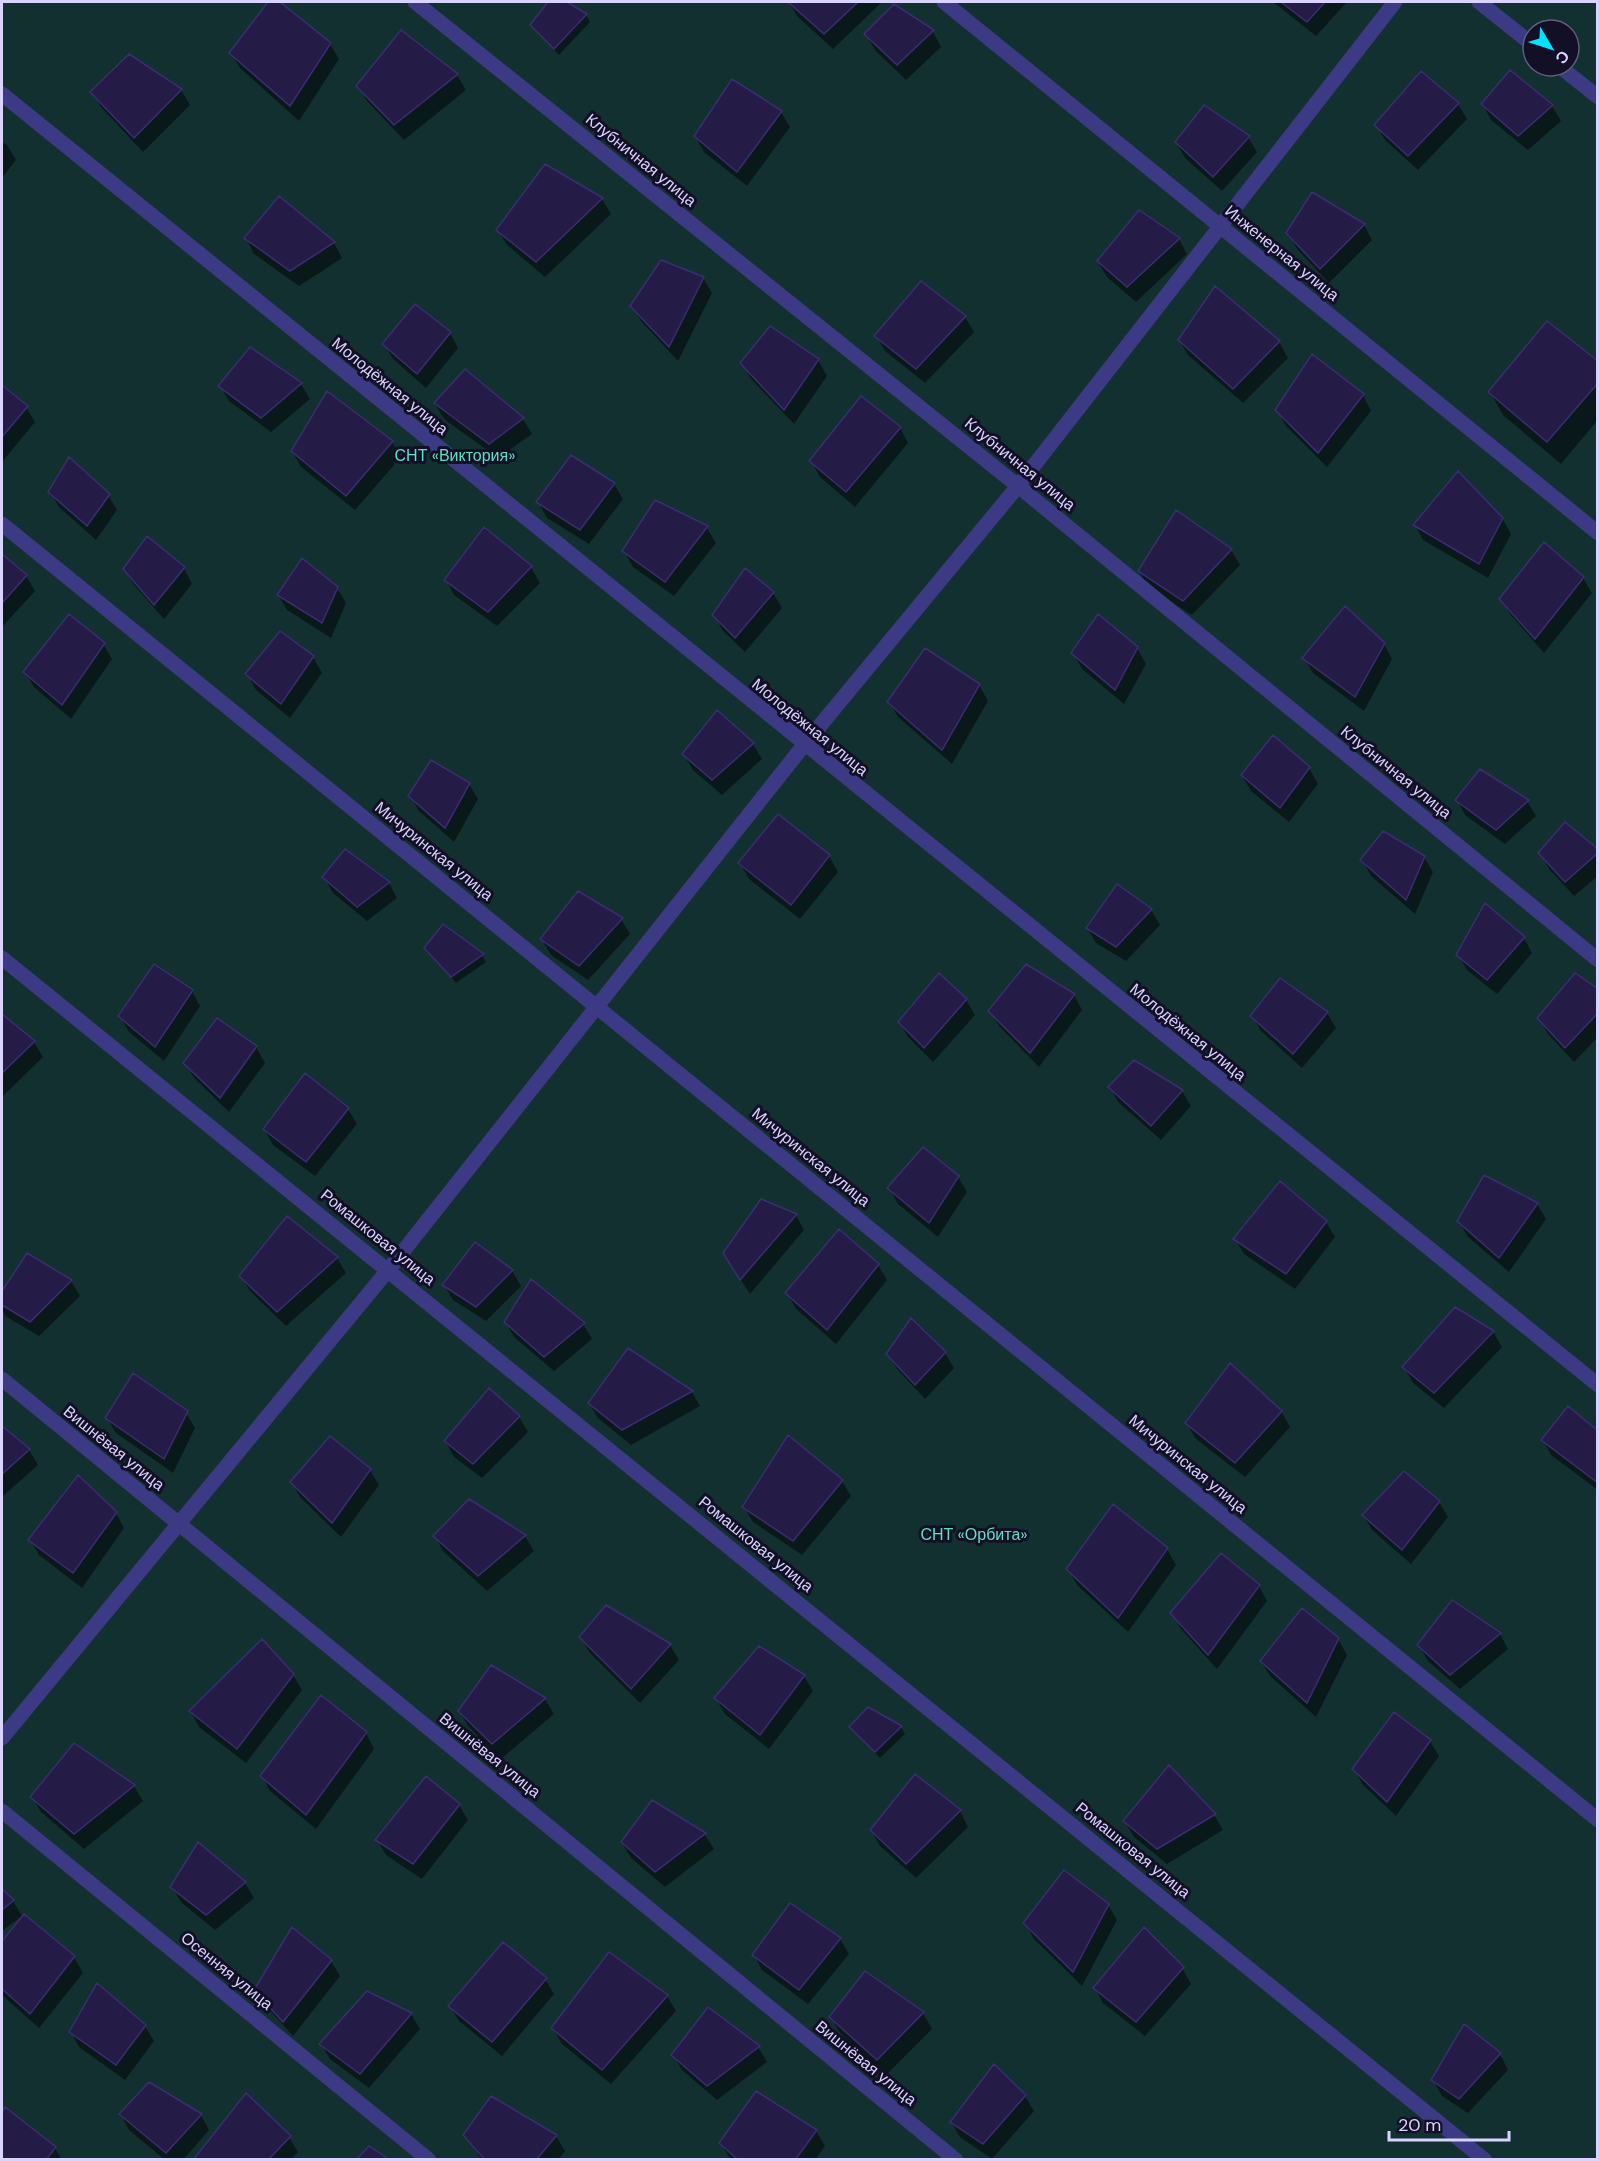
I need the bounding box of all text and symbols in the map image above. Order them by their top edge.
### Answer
north arrow [1521,18,1581,78]
text: С [1550,46,1574,69]
street label: Клубничная улица [581,109,701,211]
street label: Инженерная улица [1221,200,1344,306]
street label: Молодёжная улица [328,333,453,439]
street label: Клубничная улица [960,413,1080,515]
park label: СНТ «Виктория» [395,445,515,466]
street label: Молодёжная улица [748,674,873,780]
street label: Клубничная улица [1336,721,1456,823]
street label: Мичуринская улица [371,797,498,905]
street label: Молодёжная улица [1126,979,1251,1085]
street label: Мичуринская улица [748,1103,875,1211]
street label: Ромашковая улица [316,1184,440,1290]
street label: Вишнёвая улица [59,1401,169,1495]
street label: Мичуринская улица [1125,1410,1252,1518]
street label: Ромашковая улица [694,1491,818,1597]
park label: СНТ «Орбита» [920,1524,1028,1545]
street label: Вишнёвая улица [435,1708,545,1802]
street label: Ромашковая улица [1071,1797,1195,1903]
street label: Осенняя улица [177,1927,277,2015]
street label: Вишнёвая улица [811,2016,921,2110]
scale bar [1389,2104,1509,2142]
text: 20 m [1398,2113,1441,2137]

